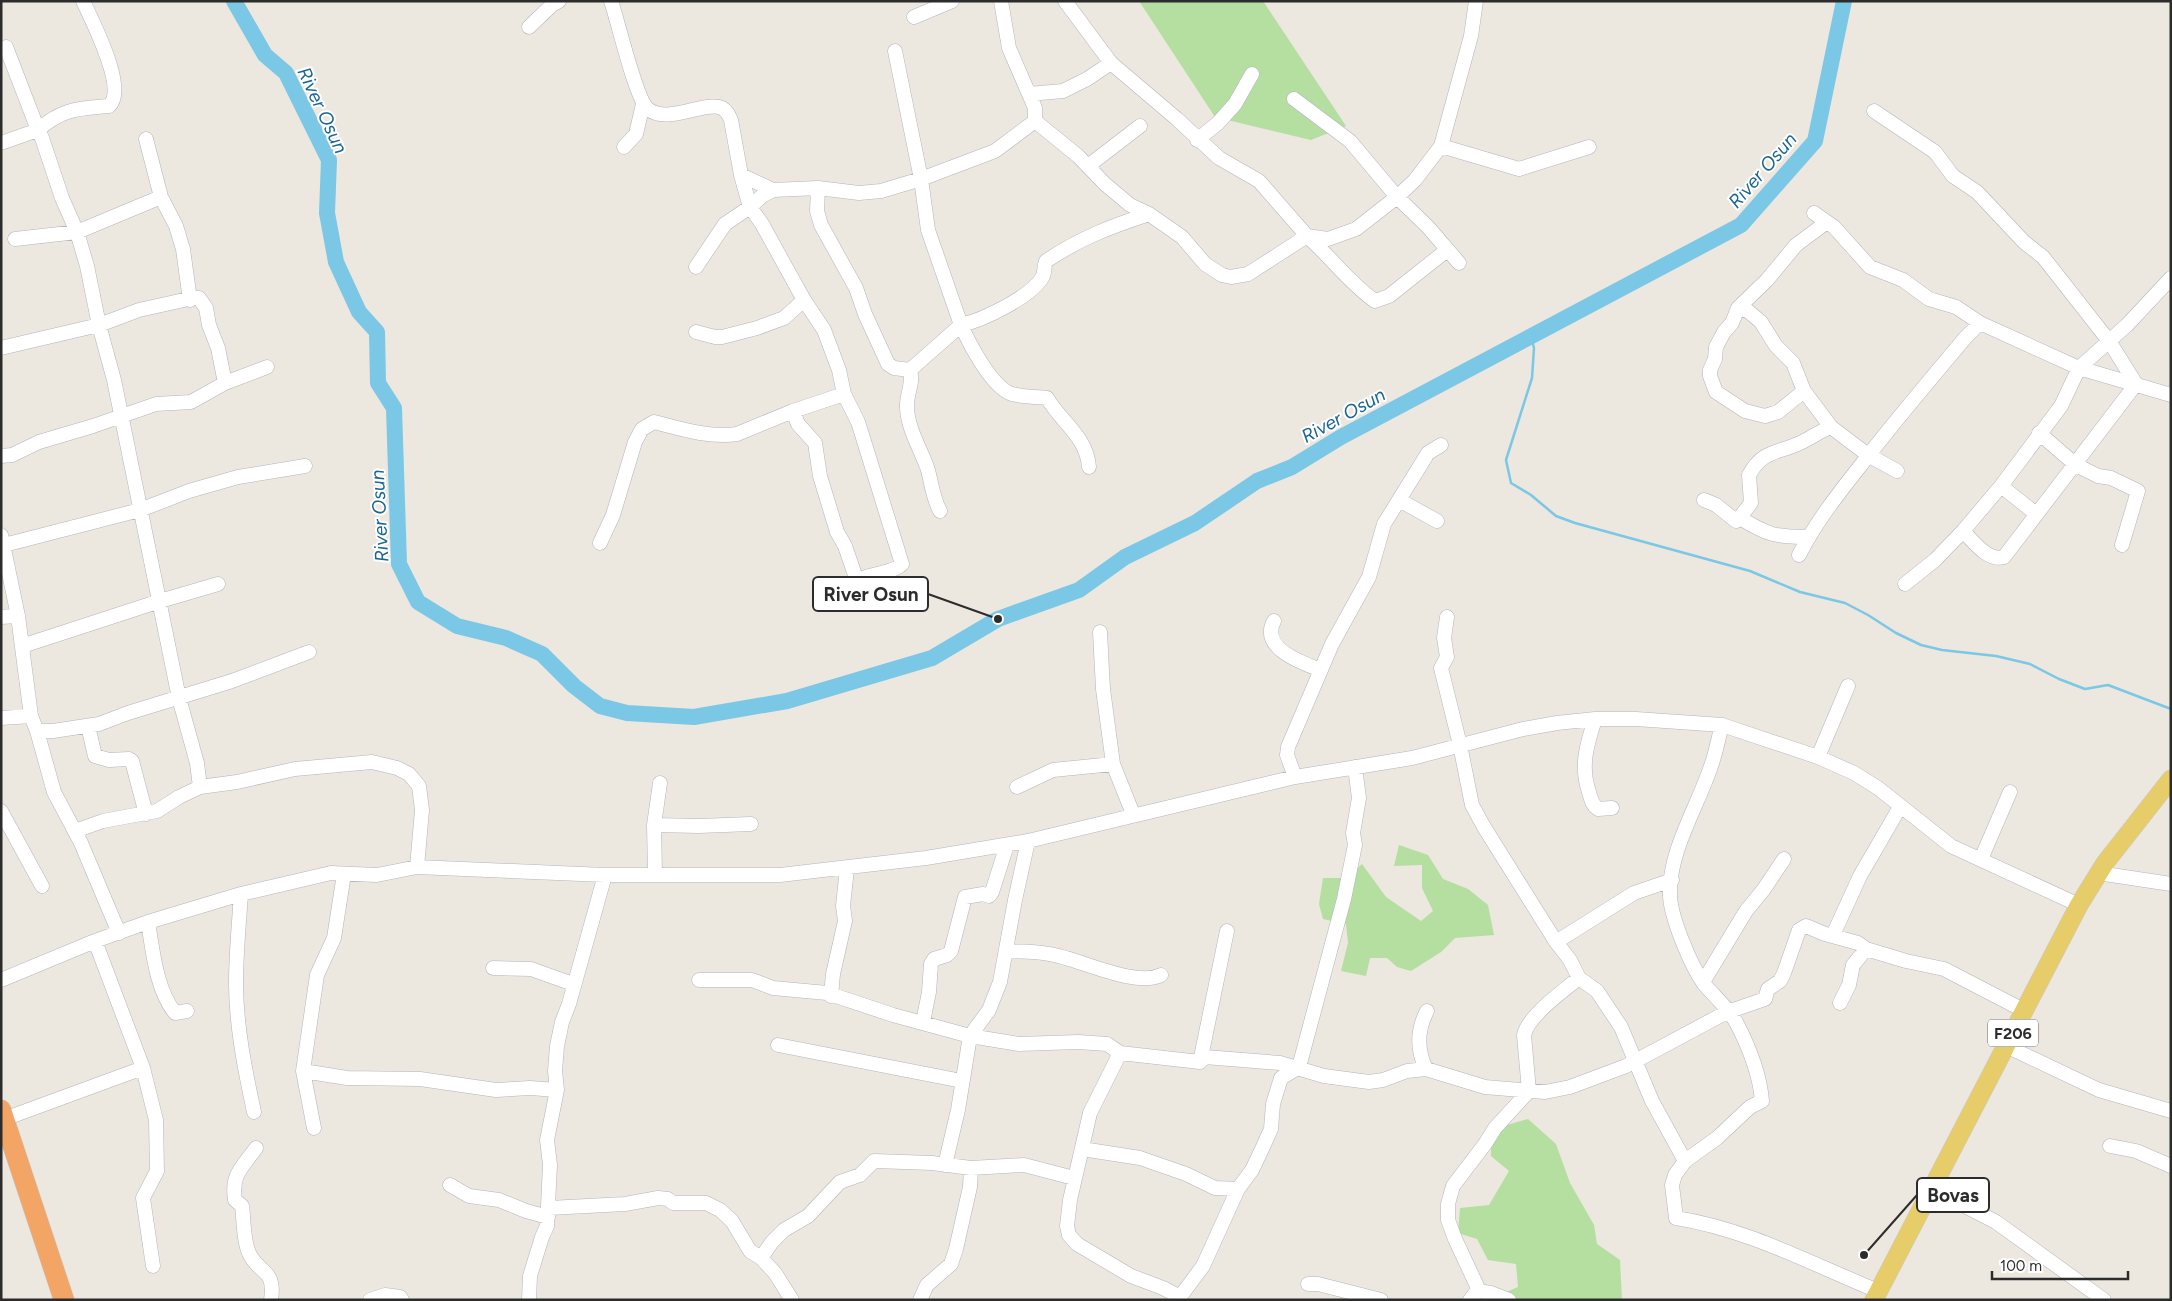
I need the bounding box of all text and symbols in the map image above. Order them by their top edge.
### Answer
water label: River Osun [293,63,353,157]
water label: River Osun [1723,128,1802,213]
water label: River Osun [1297,383,1390,448]
water label: River Osun [366,469,393,563]
callout: River Osun [813,577,928,611]
text: River Osun [823,583,919,606]
road number: F206 [1988,1020,2038,1046]
callout: Bovas [1917,1178,1989,1212]
text: Bovas [1927,1184,1979,1207]
scale bar [1992,1248,2128,1280]
text: 100 m [2000,1257,2042,1275]

